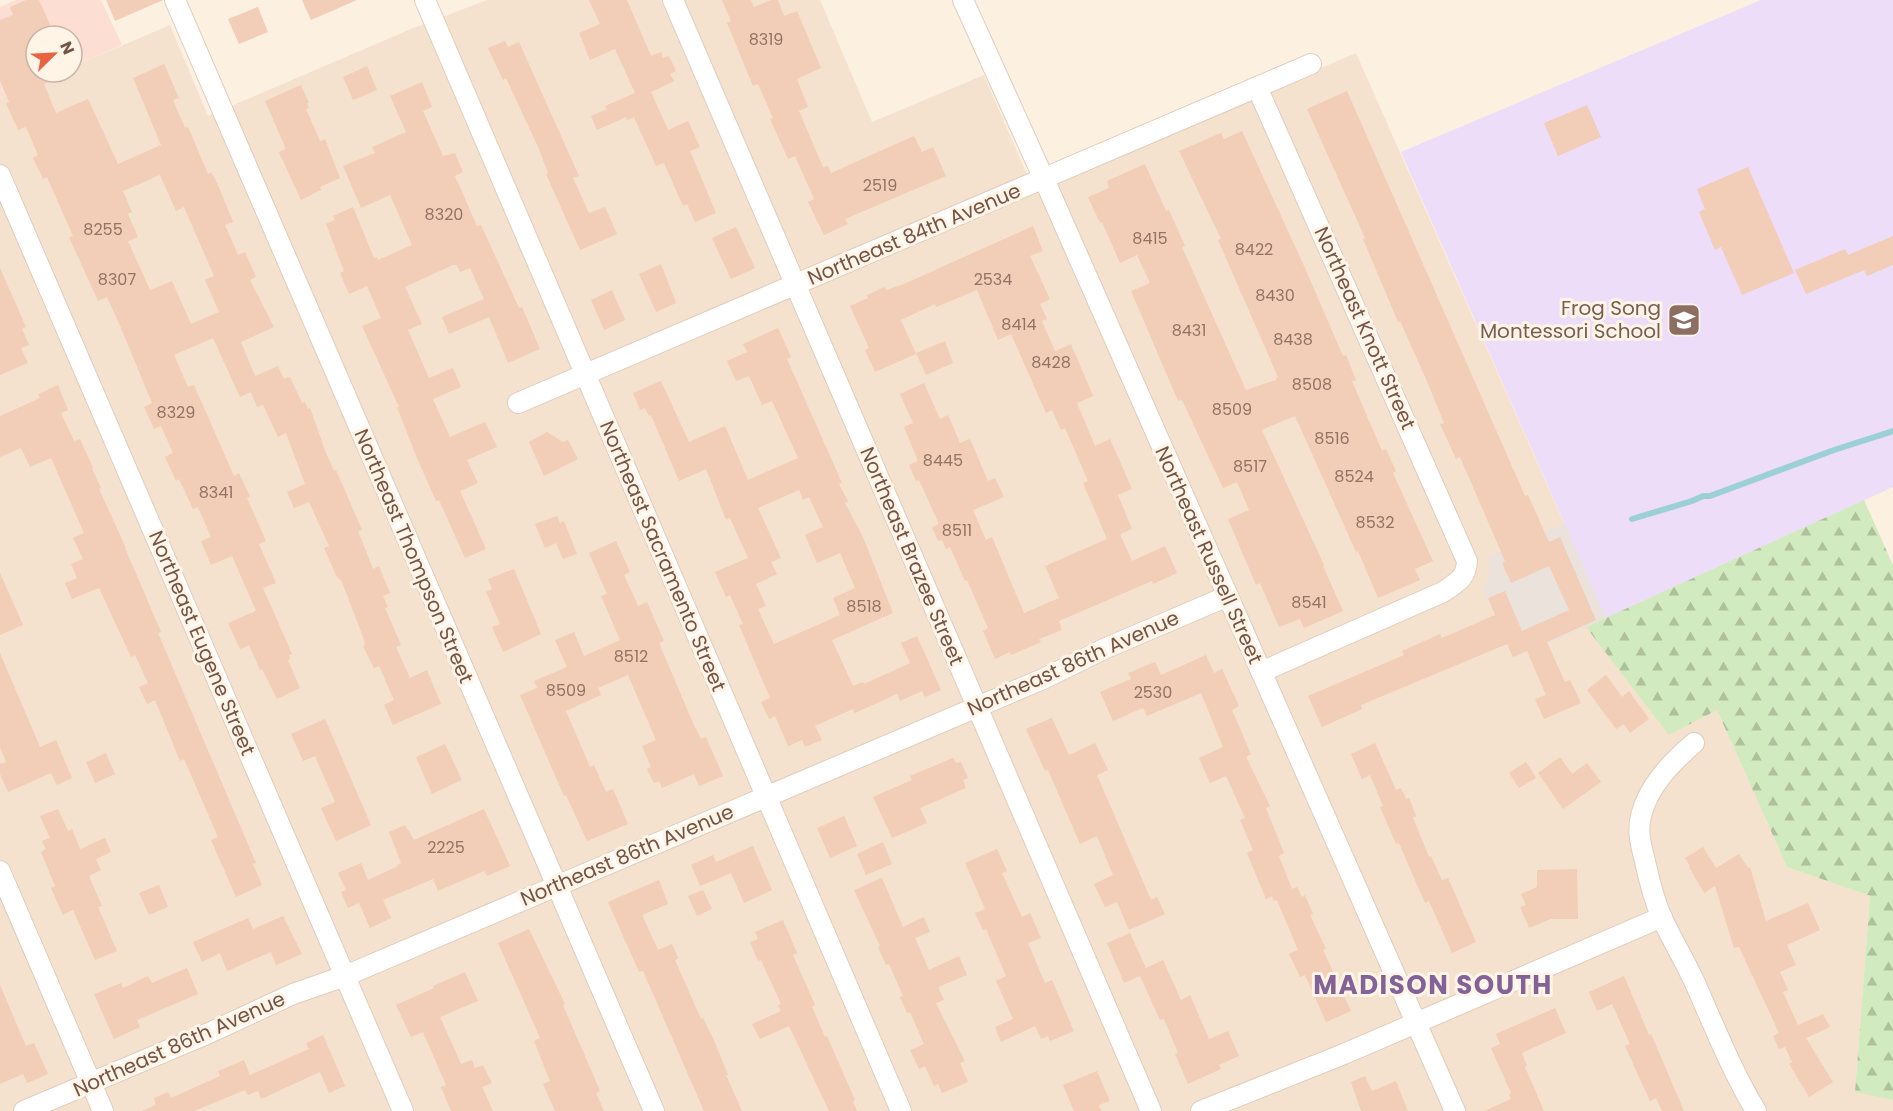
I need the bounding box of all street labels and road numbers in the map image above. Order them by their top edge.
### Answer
street label: Northeast 84th Avenue [803,176,1025,292]
street label: Northeast Knott Street [1308,222,1422,434]
street label: Northeast Sacramento Street [593,416,733,696]
street label: Northeast Thompson Street [348,424,480,688]
street label: Northeast Russell Street [1148,442,1270,668]
street label: Northeast Brazee Street [853,443,971,669]
street label: Northeast Eugene Street [142,526,262,760]
street label: Northeast 86th Avenue [963,604,1183,722]
street label: Northeast 86th Avenue [516,797,738,913]
street label: Northeast 86th Avenue [69,985,289,1103]

